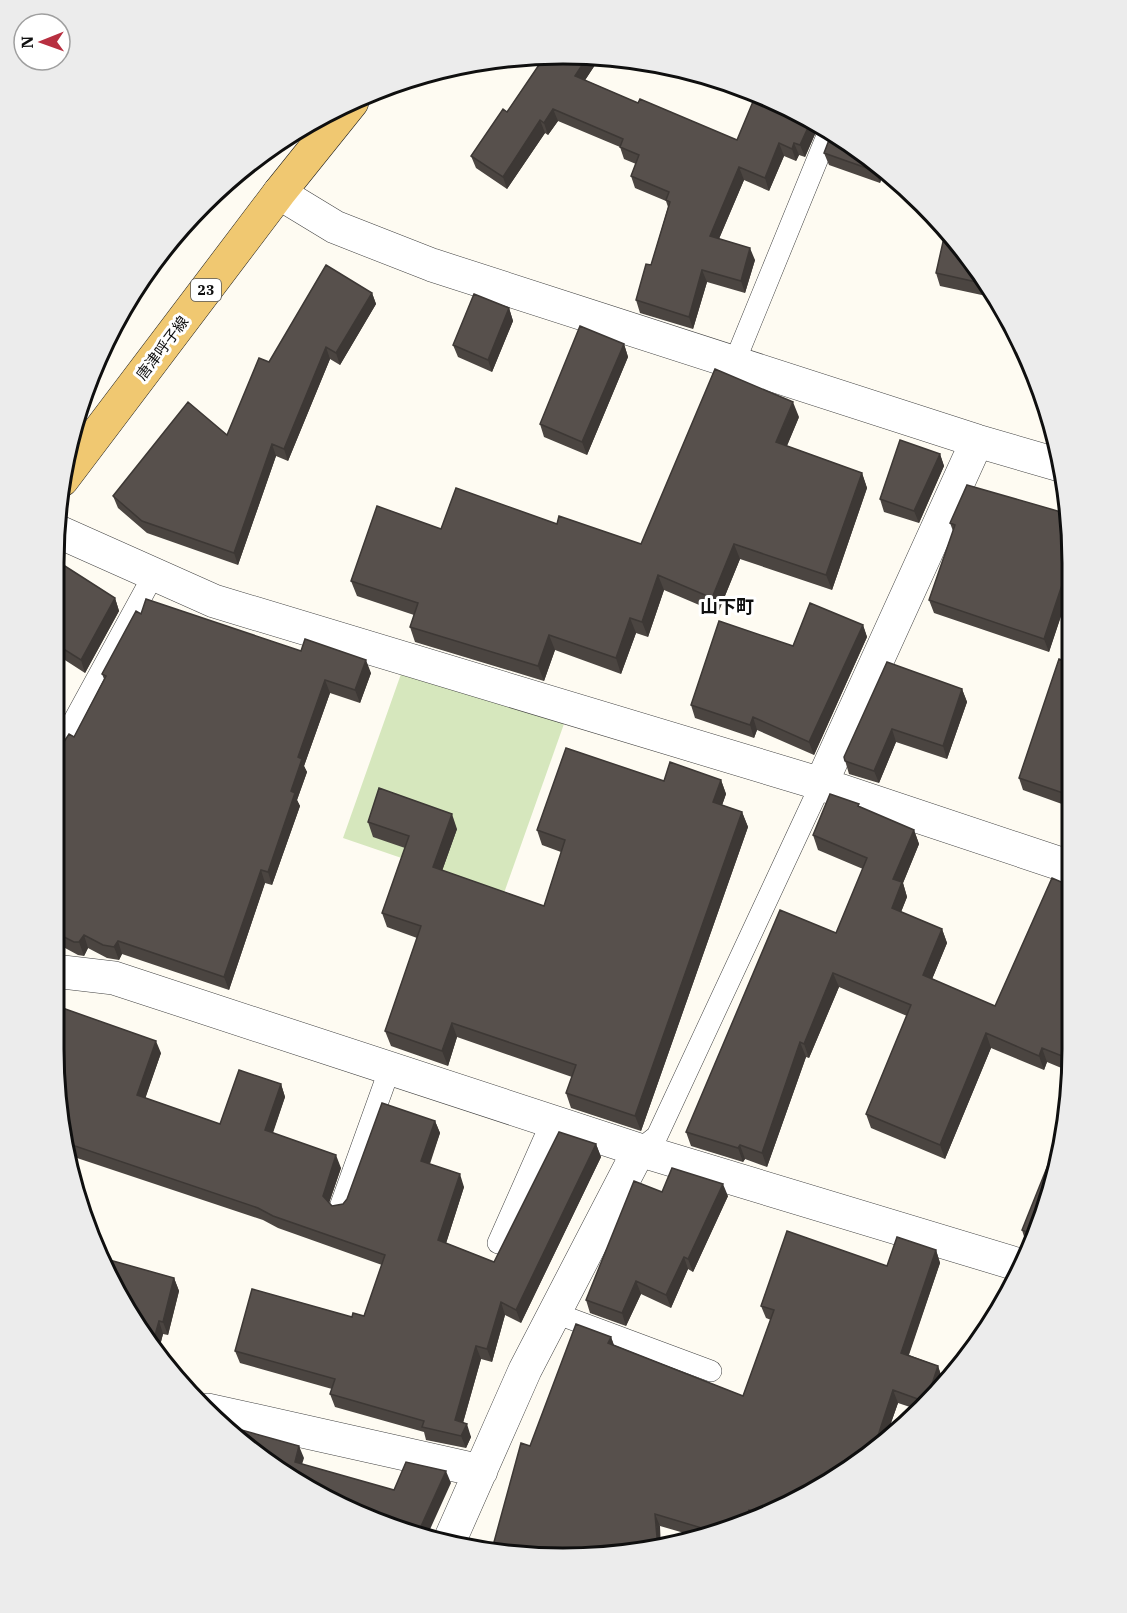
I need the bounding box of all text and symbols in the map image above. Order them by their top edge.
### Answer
north arrow [12,12,72,72]
text: N [17,36,37,49]
road number: 23 [191,279,221,301]
street label: 唐津呼子線 [132,312,192,384]
district label: 山下町 [700,595,754,618]

